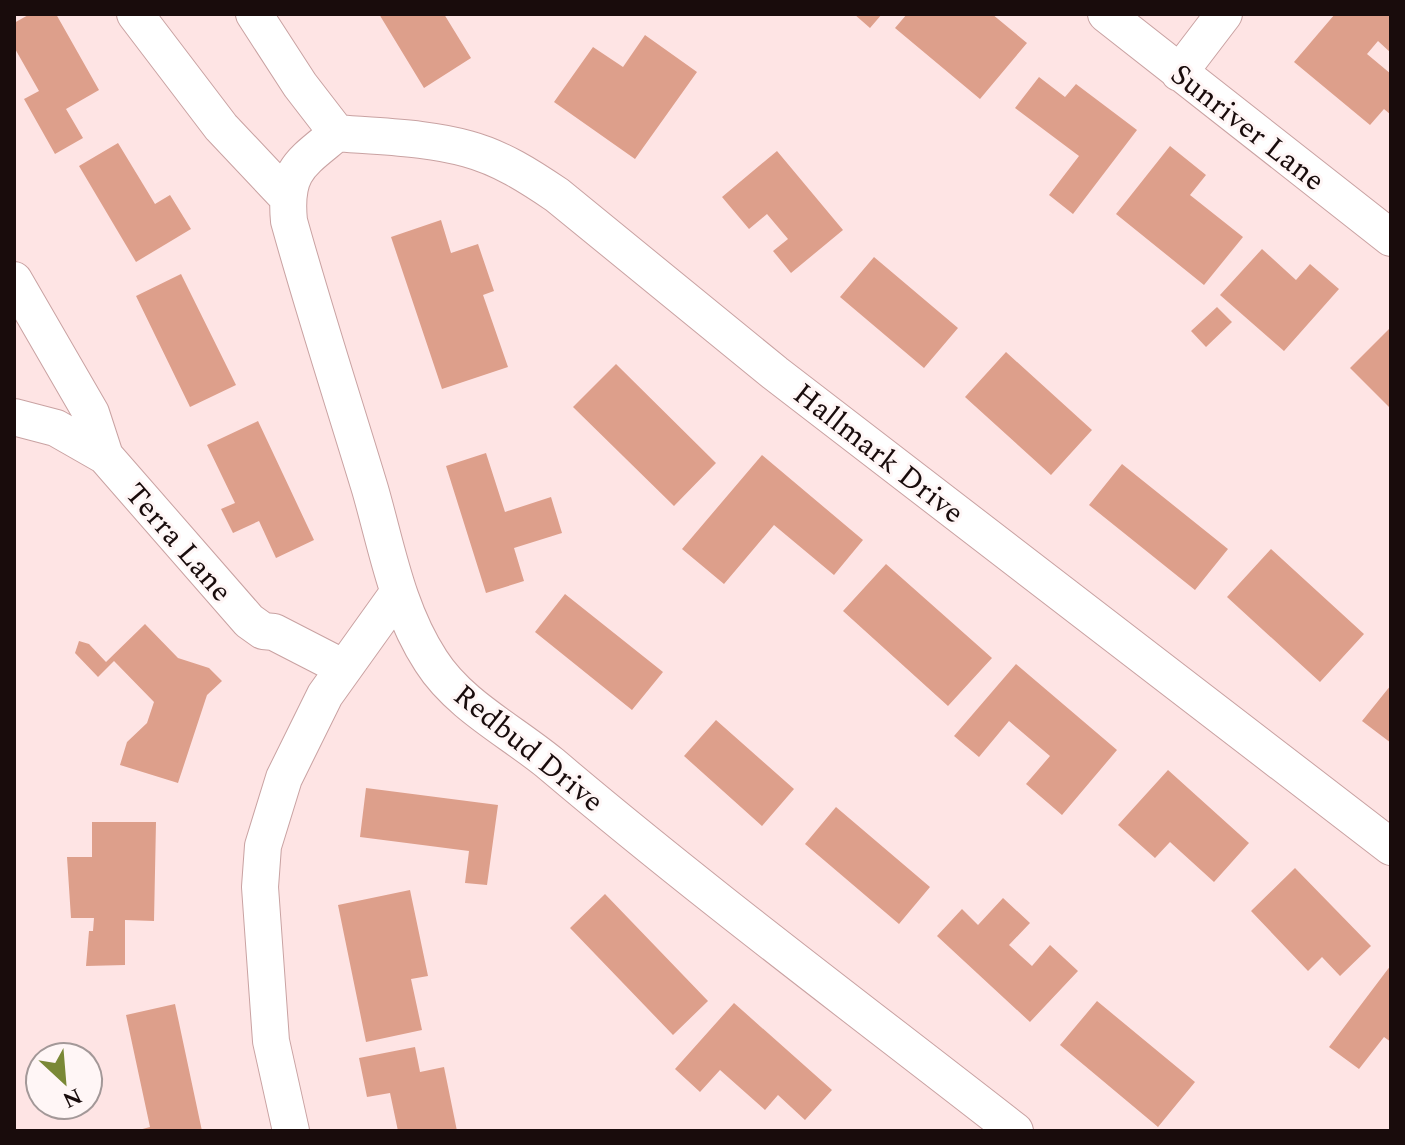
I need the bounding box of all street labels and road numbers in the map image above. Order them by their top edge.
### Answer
street label: Sunriver Lane [1160,53,1335,203]
street label: Hallmark Drive [783,372,974,535]
street label: Terra Lane [113,473,243,613]
street label: Redbud Drive [443,673,614,824]

